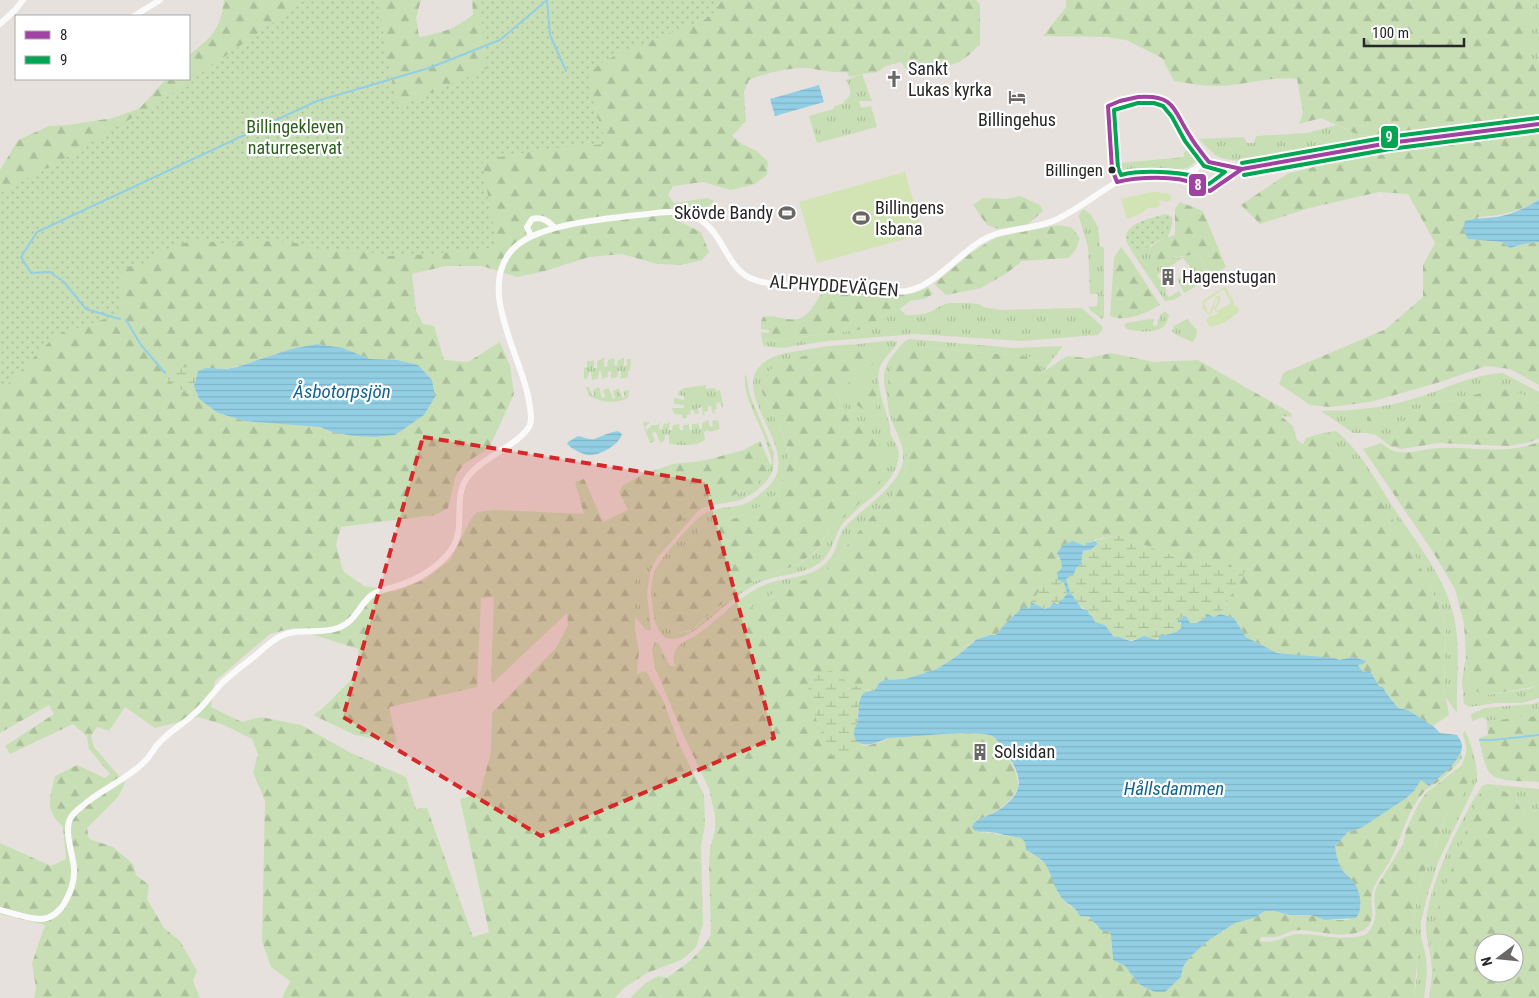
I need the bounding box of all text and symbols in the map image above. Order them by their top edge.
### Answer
legend [15,15,190,80]
scale bar [1364,15,1464,47]
text: 100 m [1372,24,1409,42]
text: 8 [60,26,67,44]
text: 9 [60,51,67,69]
place label: Sankt Lukas kyrka [908,58,992,100]
church icon: Sankt Lukas kyrka [884,69,904,89]
hotel icon: Billingehus [1007,87,1027,107]
place label: Billingehus [978,109,1056,130]
park label: Billingekleven naturreservat [246,116,344,158]
line badge: 9 [1380,125,1399,149]
text: 9 [1385,129,1393,145]
place label: Billingen [1045,160,1103,180]
marker: Billingen [1107,165,1117,175]
line badge: 8 [1188,173,1207,197]
text: 8 [1194,177,1202,193]
place label: Billingens Isbana [875,197,944,239]
place label: Skövde Bandy [674,202,773,223]
sports icon: Skövde Bandy [777,203,797,223]
sports icon: Billingens Isbana [851,208,871,228]
place label: Hagenstugan [1182,266,1276,287]
building icon: Hagenstugan [1158,267,1178,287]
street label: ALPHYDDEVÄGEN [769,271,899,300]
water label: Åsbotorpsjön [292,380,391,403]
place label: Solsidan [994,741,1055,762]
building icon: Solsidan [970,742,990,762]
water label: Hållsdammen [1124,777,1224,800]
north arrow [1474,933,1524,983]
text: N [1478,955,1495,968]

